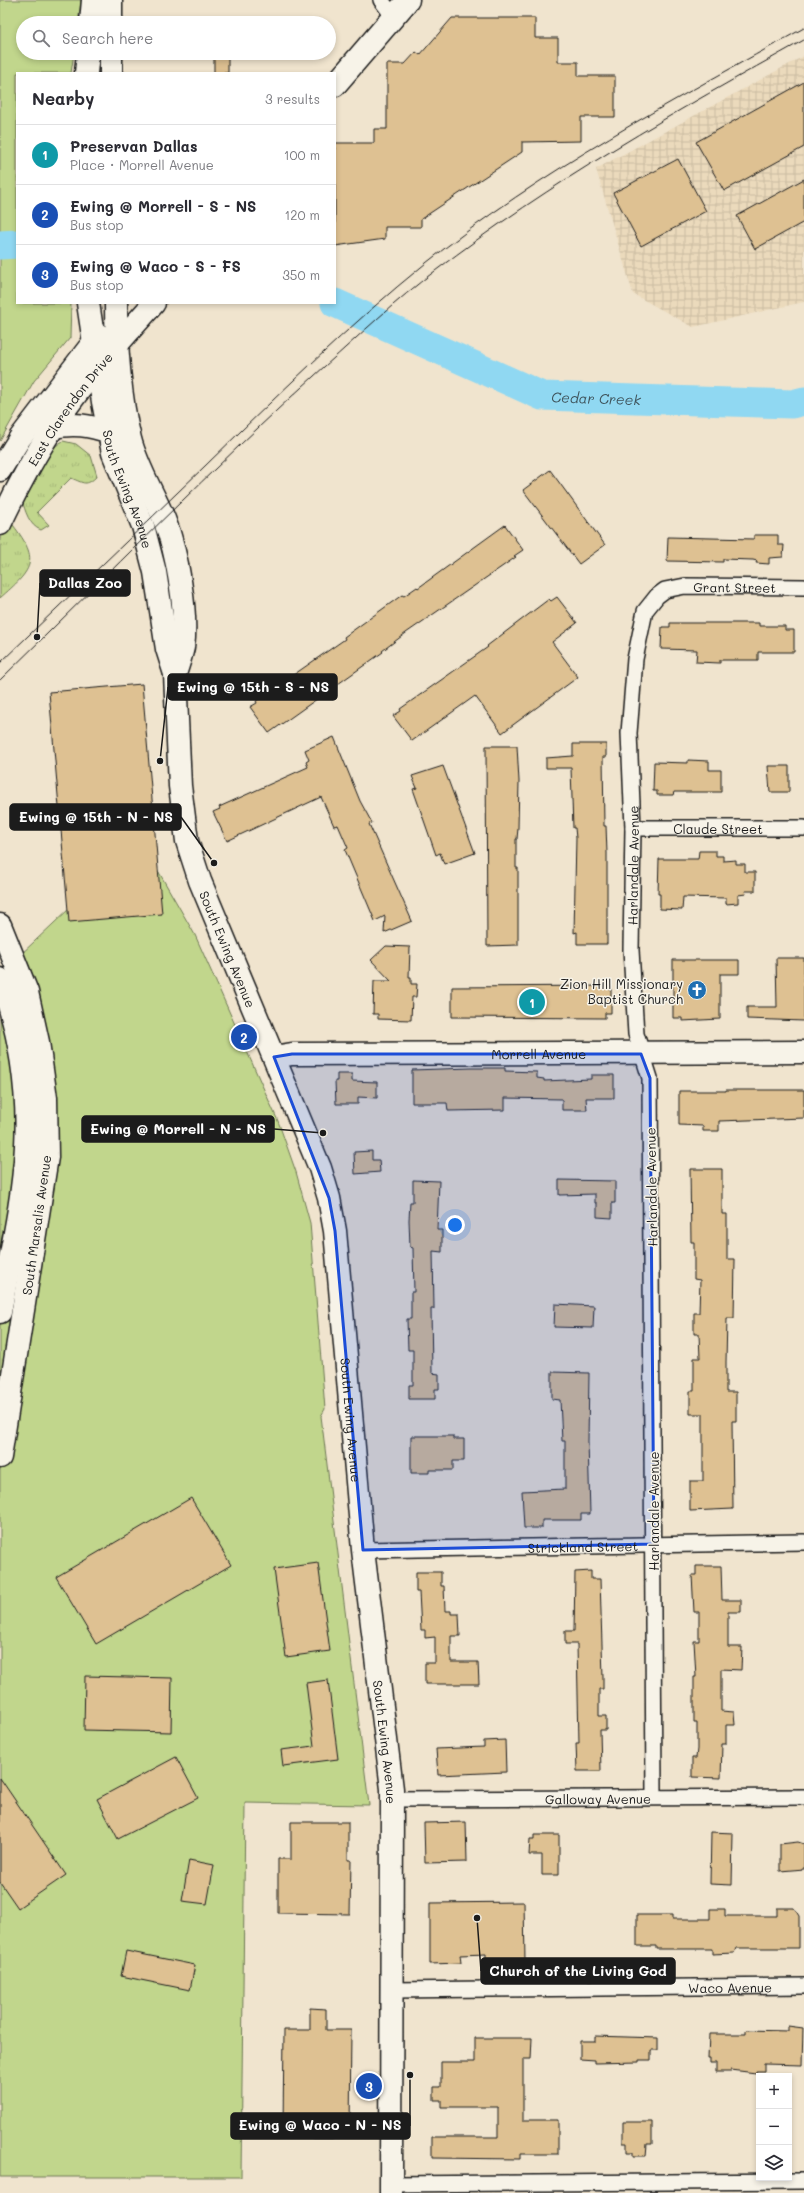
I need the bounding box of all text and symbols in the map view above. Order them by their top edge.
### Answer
search box [16,16,336,60]
icon: search [30,27,52,49]
text: Search here [62,28,153,48]
text: Nearby [32,87,94,109]
text: 3 results [265,90,320,107]
text: Preservan Dallas [70,136,198,156]
text: 1 [42,146,48,163]
text: 100 m [284,146,320,163]
text: Place · Morrell Avenue [70,156,214,173]
text: Ewing @ Morrell - S - NS [70,196,256,216]
text: 2 [41,206,49,223]
text: 120 m [284,206,320,223]
text: Bus stop [70,216,123,233]
text: Ewing @ Waco - S - FS [70,256,241,276]
text: 3 [41,266,49,283]
text: 350 m [282,266,320,283]
text: Bus stop [70,276,123,293]
street label: East Clarendon Drive [23,348,116,469]
water label: Cedar Creek [551,387,642,409]
street label: South Ewing Avenue [100,428,157,550]
callout: Dallas Zoo [40,570,130,596]
text: Dallas Zoo [48,573,122,592]
street label: Grant Street [693,578,776,595]
callout: Ewing @ 15th - S - NS [168,674,337,700]
text: Ewing @ 15th - S - NS [177,677,329,696]
callout: Ewing @ 15th - N - NS [10,804,181,830]
street label: Harlandale Avenue [623,805,641,925]
text: Ewing @ 15th - N - NS [19,807,173,826]
street label: Claude Street [673,820,763,837]
street label: South Ewing Avenue [196,888,260,1010]
place label: Zion Hill Missionary Baptist Church [560,975,683,1007]
church icon: Zion Hill Missionary Baptist Church [686,979,708,1001]
pin: 1 [519,987,545,1017]
pin: 2 [231,1022,257,1052]
street label: Morrell Avenue [491,1044,586,1062]
callout: Ewing @ Morrell - N - NS [82,1116,274,1142]
text: Ewing @ Morrell - N - NS [90,1119,266,1138]
street label: Harlandale Avenue [641,1127,661,1247]
street label: South Marsalis Avenue [18,1154,54,1296]
your location [445,1215,465,1235]
street label: South Ewing Avenue [338,1357,366,1483]
street label: Harlandale Avenue [645,1451,662,1571]
street label: Strickland Street [528,1537,639,1556]
street label: South Ewing Avenue [370,1679,400,1804]
street label: Galloway Avenue [545,1789,651,1807]
callout: Church of the Living God [481,1958,675,1984]
text: Church of the Living God [489,1961,667,1980]
street label: Waco Avenue [688,1978,772,1996]
pin: 3 [356,2071,382,2101]
map controls [756,2073,792,2181]
button: + [756,2073,792,2109]
button: − [756,2109,792,2145]
callout: Ewing @ Waco - N - NS [231,2113,410,2139]
text: Ewing @ Waco - N - NS [239,2115,401,2134]
button: layers [756,2145,792,2181]

